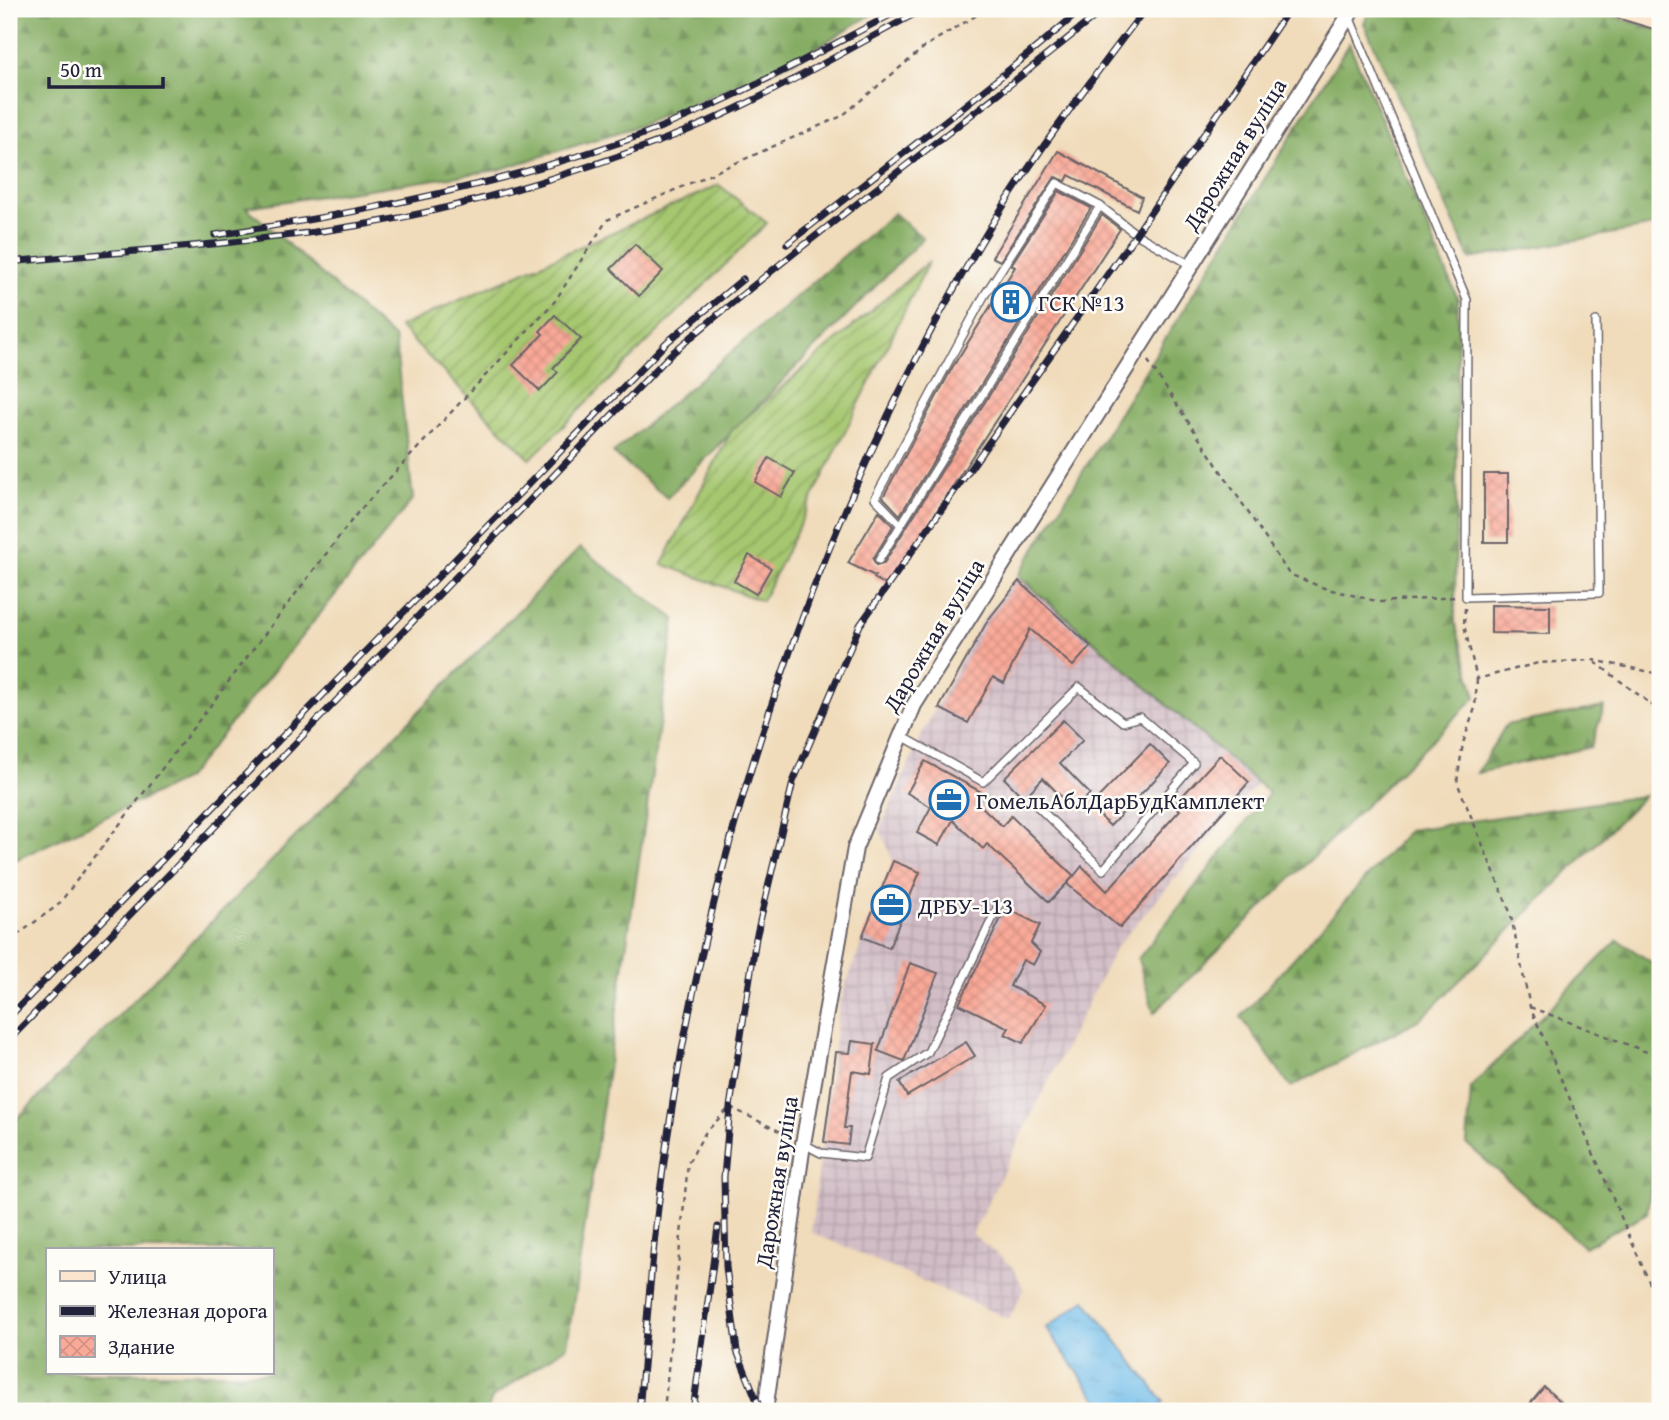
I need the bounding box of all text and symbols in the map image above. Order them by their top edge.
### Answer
scale bar [49,46,163,90]
text: 50 m [60,54,102,85]
street label: Дарожная вуліца [1173,72,1294,237]
building icon: ГСК №13 [990,281,1032,323]
place label: ГСК №13 [1038,286,1125,319]
street label: Дарожная вуліца [874,552,992,719]
office icon: ГомельАблДарБудКамплект [928,779,970,821]
place label: ГомельАблДарБудКамплект [976,784,1264,817]
office icon: ДРБУ-113 [870,884,912,926]
place label: ДРБУ-113 [917,889,1013,922]
street label: Дарожная вуліца [746,1094,806,1271]
legend [46,1248,273,1374]
text: Улица [108,1261,167,1292]
text: Железная дорога [107,1295,268,1326]
text: Здание [108,1331,175,1362]

